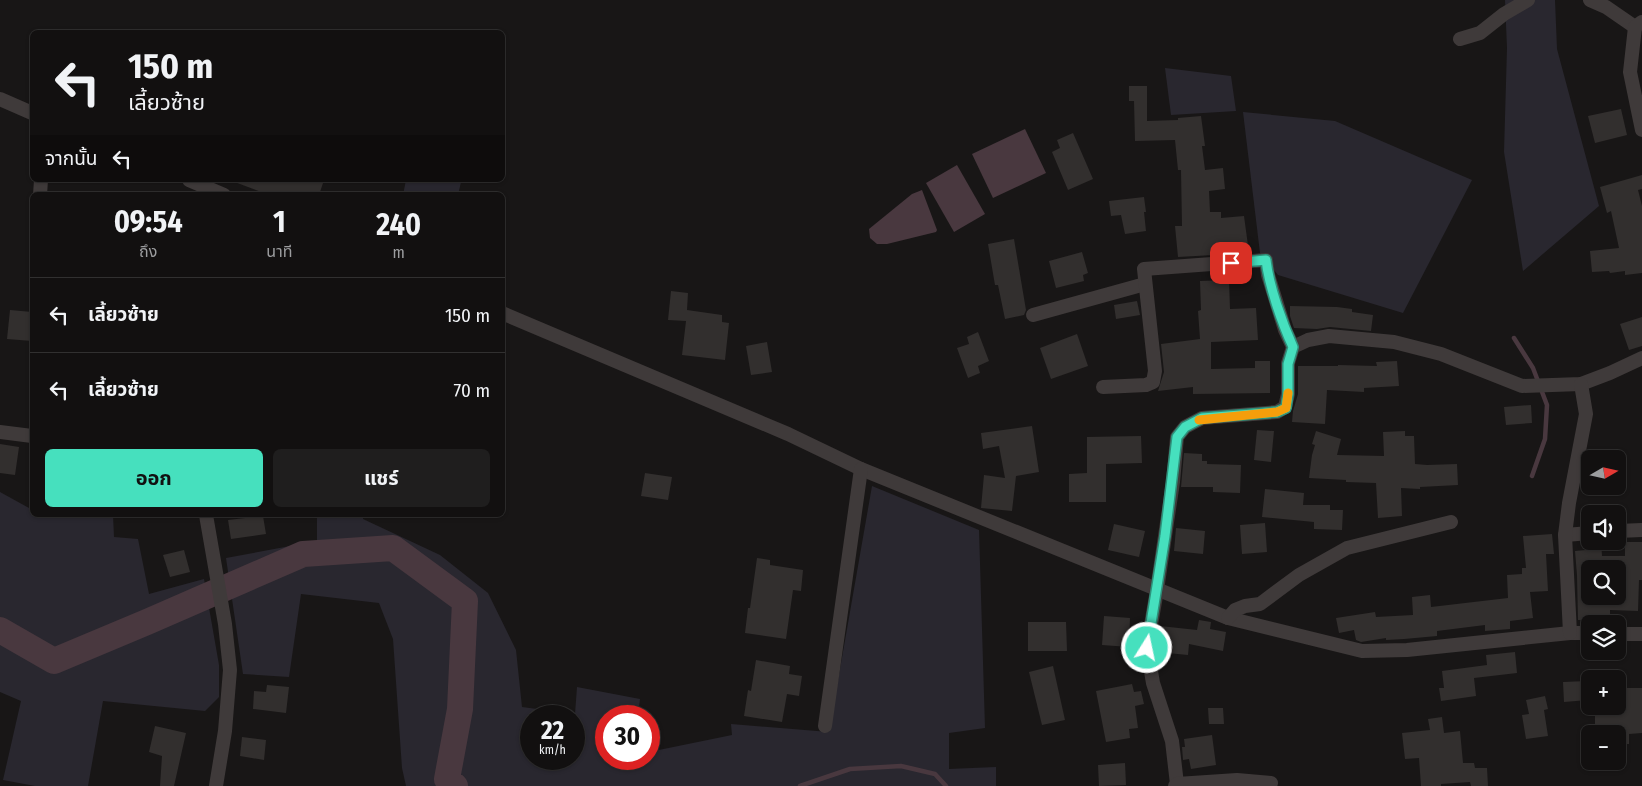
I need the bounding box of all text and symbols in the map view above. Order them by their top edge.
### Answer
text: 150 m [128,45,213,87]
icon: left [45,50,110,115]
text: เลี้ยวซ้าย [128,89,205,116]
icon: left [108,145,136,173]
text: จากนั้น [45,147,98,170]
text: 09:54 [114,204,183,240]
text: 1 [273,204,286,240]
text: 240 [376,207,421,243]
text: ถึง [139,242,157,261]
text: นาที [266,242,292,261]
pin [1210,242,1252,284]
text: m [393,243,405,262]
icon: arrive [1217,249,1245,277]
icon: left [45,301,73,329]
text: เลี้ยวซ้าย [88,303,159,326]
text: 150 m [445,304,490,327]
icon: left [45,376,73,404]
text: เลี้ยวซ้าย [88,378,159,401]
text: 70 m [454,379,490,402]
button: ออก [45,449,263,507]
button: แชร์ [273,449,490,507]
north arrow [1581,450,1626,495]
map controls [1581,450,1626,770]
button: sound [1581,505,1626,550]
button: search [1581,560,1626,605]
button: layers [1581,615,1626,660]
position arrow [1120,621,1172,673]
button: + [1581,670,1626,715]
speed limit sign: 30 [595,705,660,770]
text: 22 [541,716,564,746]
button: − [1581,725,1626,770]
text: km/h [539,743,566,757]

